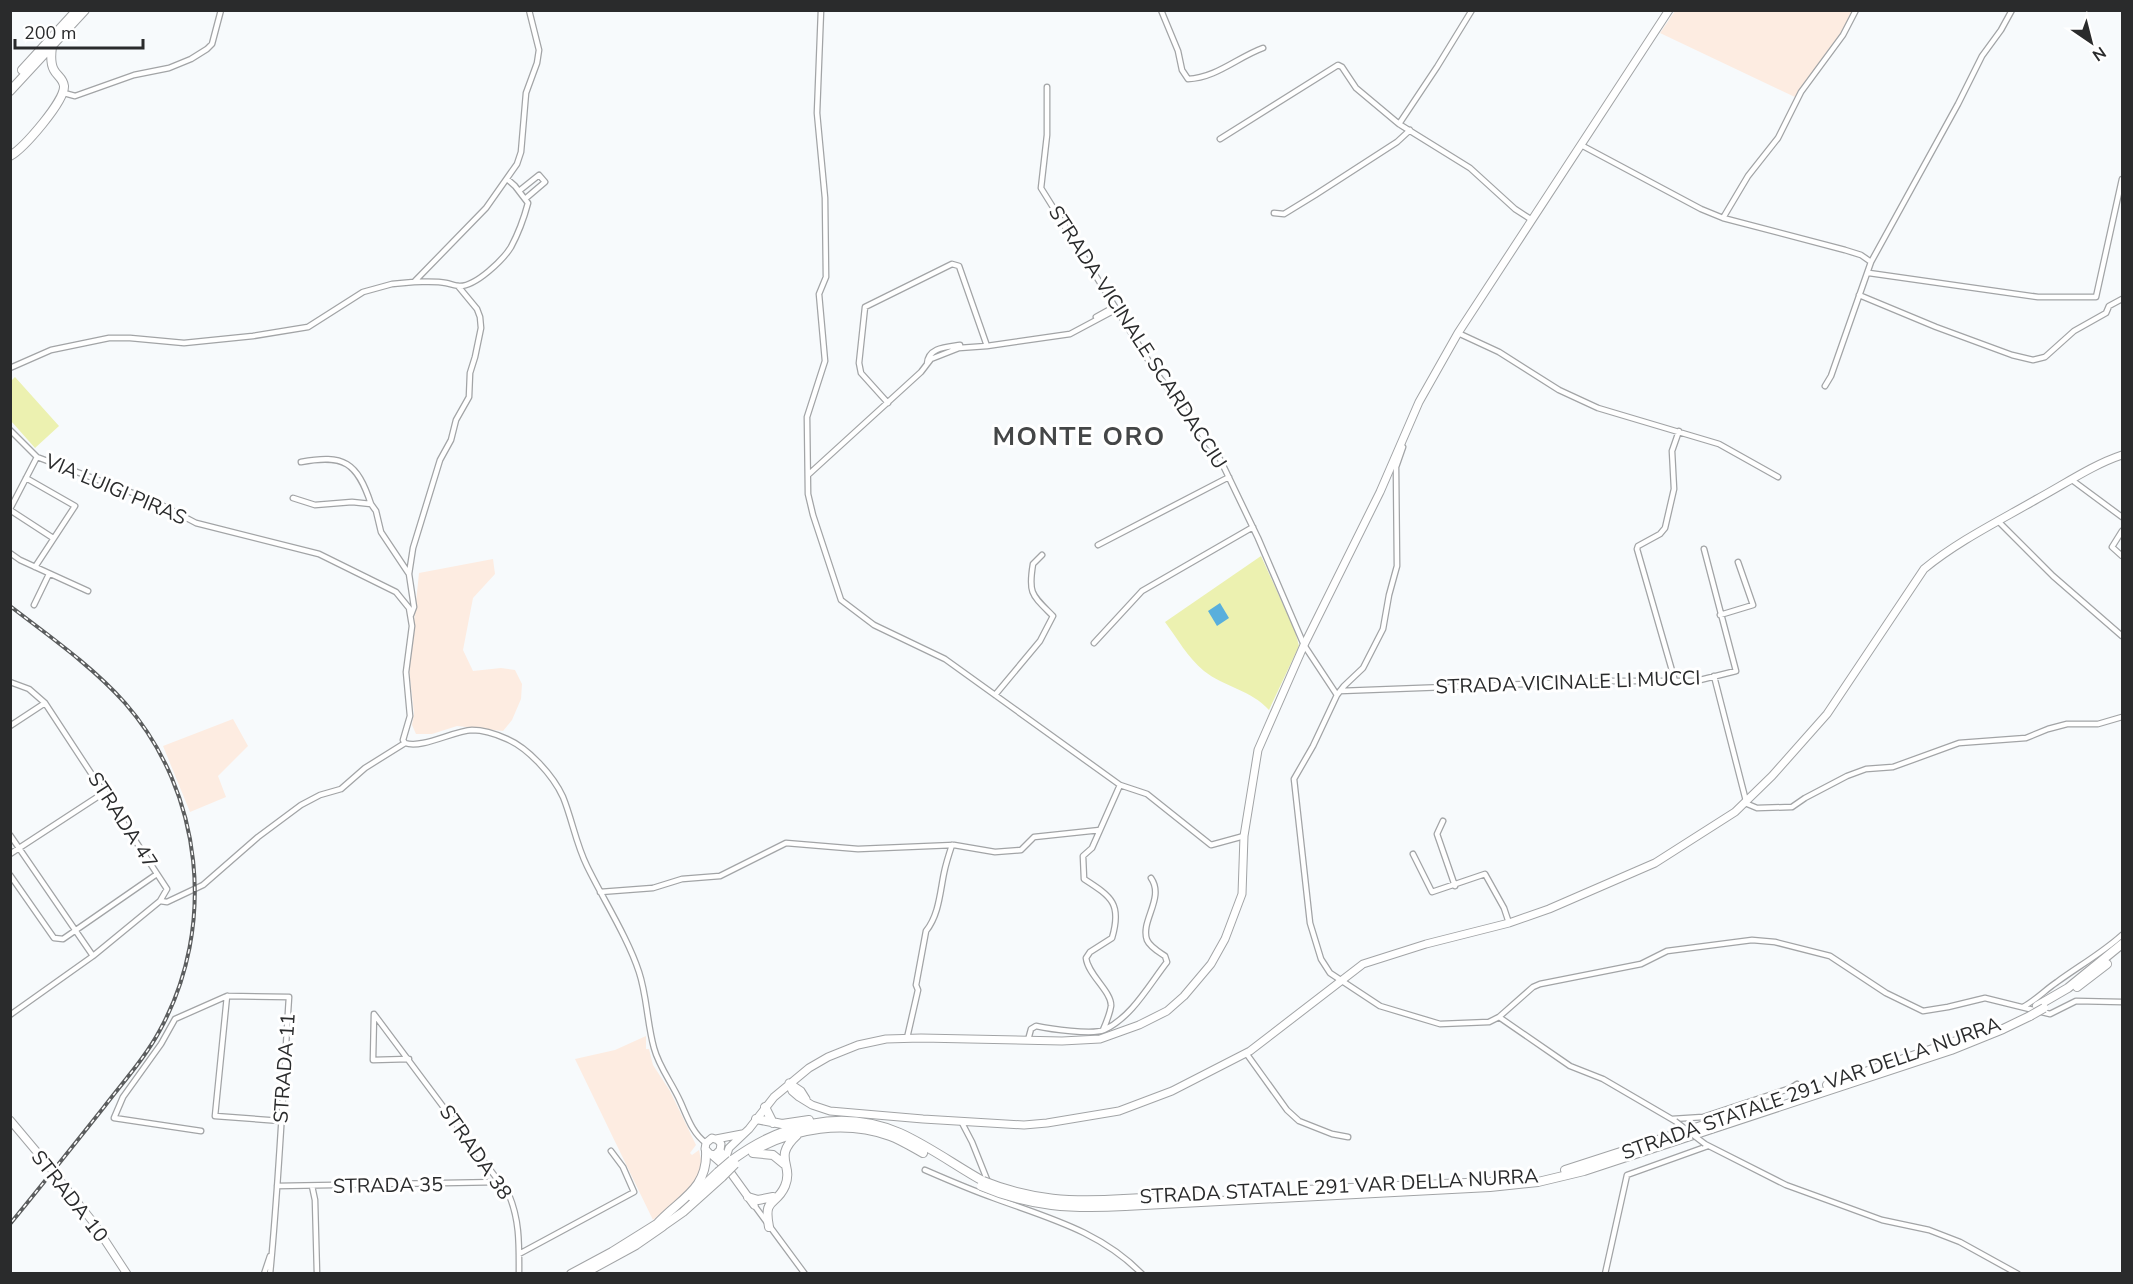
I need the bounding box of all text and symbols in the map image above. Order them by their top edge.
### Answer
scale bar [15,12,142,50]
north arrow [2061,12,2121,72]
text: 200 m [24,21,76,45]
text: N [2088,41,2110,66]
street label: STRADA VICINALE SCARDACCIU [1042,200,1233,474]
district label: MONTE ORO [992,419,1166,454]
street label: VIA LUIGI PIRAS [40,447,191,531]
street label: STRADA VICINALE LI MUCCI [1435,664,1701,701]
street label: STRADA 47 [81,767,164,874]
street label: STRADA STATALE 291 VAR DELLA NURRA [1618,1011,2005,1166]
street label: STRADA 11 [267,1012,302,1124]
street label: STRADA 38 [433,1099,518,1205]
street label: STRADA 10 [25,1145,114,1248]
street label: STRADA STATALE 291 VAR DELLA NURRA [1139,1163,1540,1210]
street label: STRADA 35 [333,1171,443,1200]

